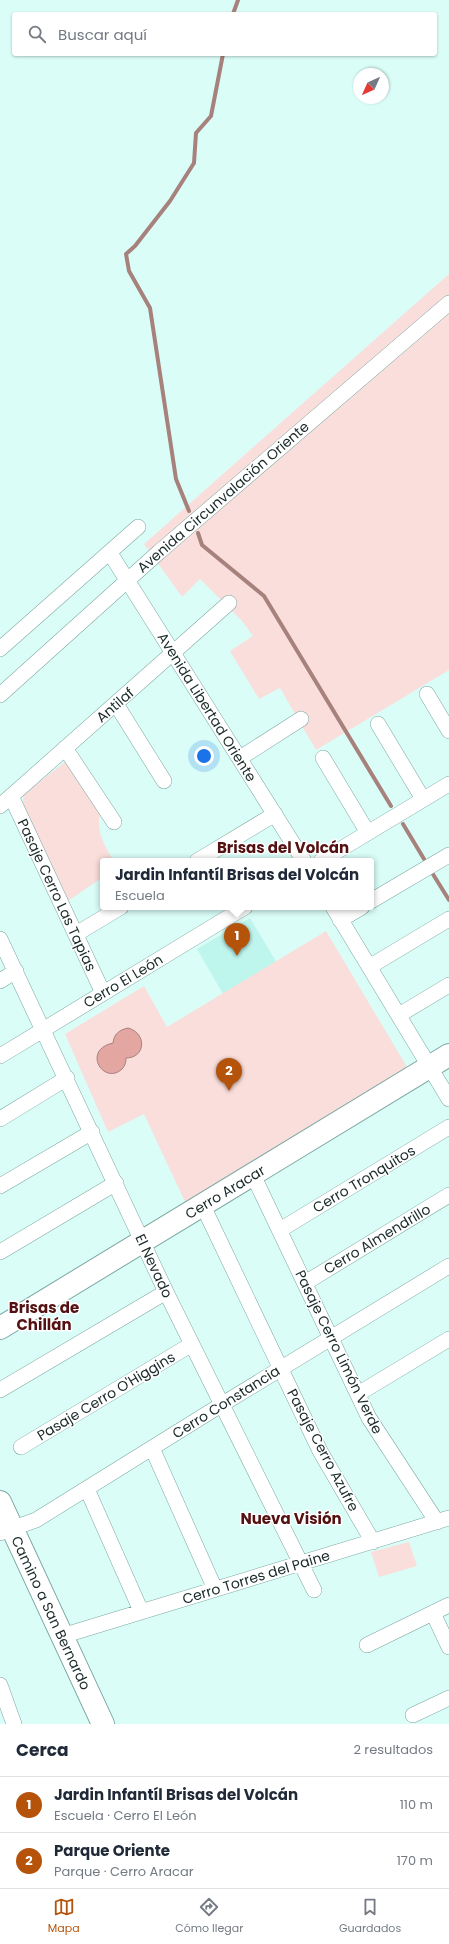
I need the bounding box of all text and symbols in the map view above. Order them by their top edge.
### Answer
search box [12,12,437,56]
icon: search [26,23,48,45]
text: Buscar aquí [58,24,147,45]
north arrow [353,68,389,104]
street label: Avenida Circunvalación Oriente [133,416,314,577]
street label: Avenida Libertad Oriente [153,628,261,786]
street label: Antilaf [92,683,139,727]
your location [194,746,214,766]
street label: Pasaje Cerro Las Tapias [13,815,101,975]
district label: Brisas del Volcán [217,837,349,858]
popup [100,858,374,910]
text: Jardin Infantíl Brisas del Volcán [115,864,359,885]
text: Escuela [115,886,165,905]
pin: 1 [224,923,250,956]
street label: Cerro El León [79,949,167,1013]
pin: 2 [216,1058,242,1091]
street label: Cerro Tronquitos [309,1140,419,1218]
street label: Cerro Aracar [181,1160,269,1224]
street label: Cerro Almendrillo [320,1199,434,1279]
street label: El Nevado [130,1231,178,1301]
street label: Pasaje Cerro Limón Verde [291,1267,388,1438]
district label: Brisas de Chillán [9,1297,79,1335]
street label: Pasaje Cerro O'Higgins [33,1347,179,1445]
street label: Cerro Constancia [168,1361,284,1443]
street label: Pasaje Cerro Azufre [282,1385,364,1515]
district label: Nueva Visión [240,1508,342,1529]
street label: Camino a San Bernardo [6,1533,96,1693]
street label: Cerro Torres del Paine [180,1545,333,1609]
text: Cerca [16,1738,69,1762]
text: 2 resultados [353,1740,433,1759]
text: Jardin Infantíl Brisas del Volcán [54,1784,298,1805]
text: 1 [27,1795,31,1814]
text: 110 m [400,1795,433,1814]
text: Escuela · Cerro El León [54,1806,197,1825]
text: Parque Oriente [54,1840,170,1861]
text: 2 [25,1851,33,1870]
text: 170 m [397,1851,433,1870]
text: Parque · Cerro Aracar [54,1862,194,1881]
tab: Mapa [48,1896,80,1937]
tab: Cómo llegar [175,1896,243,1937]
tab: Guardados [339,1896,401,1937]

